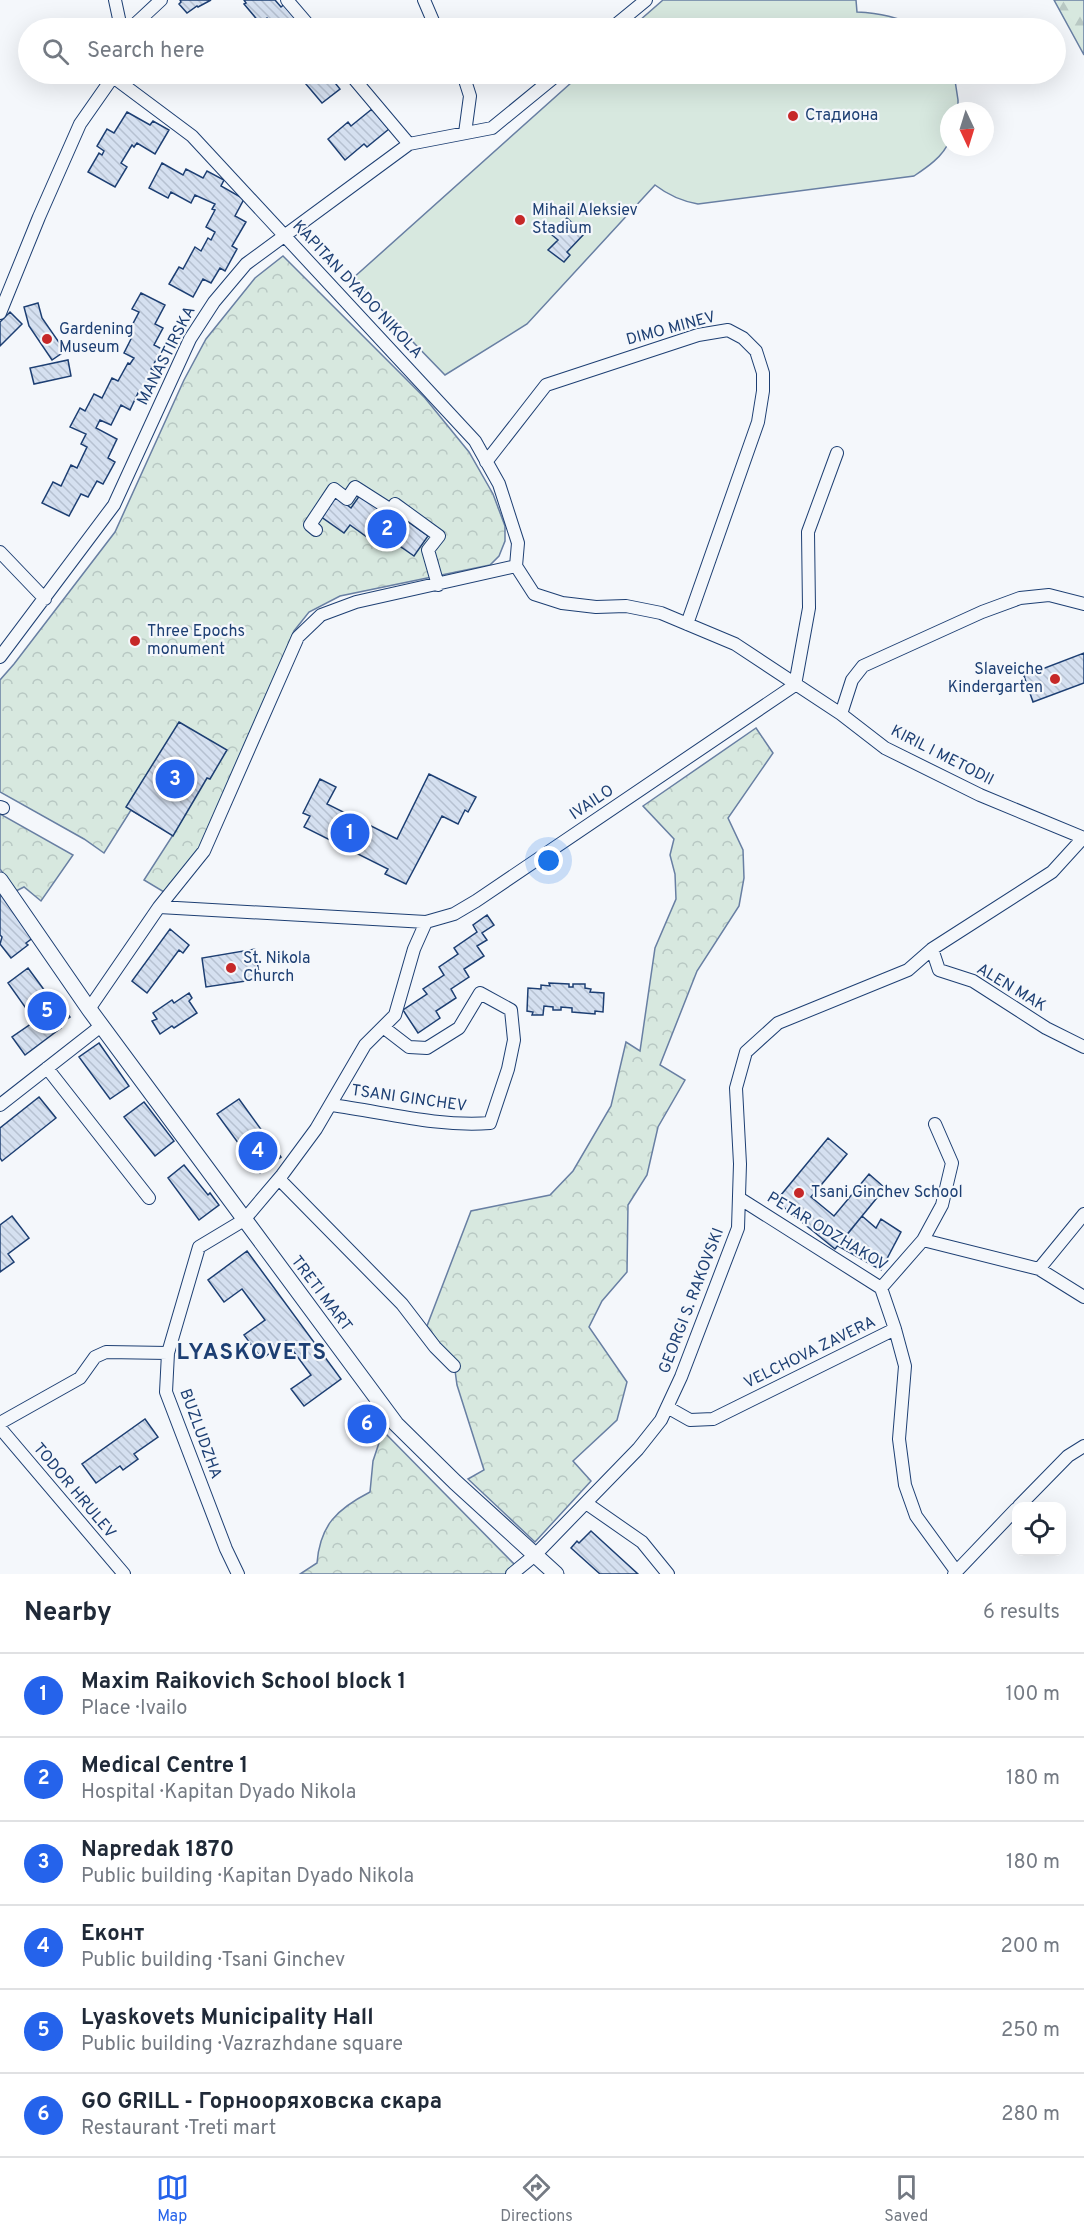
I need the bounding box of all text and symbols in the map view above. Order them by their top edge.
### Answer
search box [18,18,1066,84]
icon: search [39,35,72,68]
text: Search here [87,38,205,65]
north arrow [940,102,994,156]
place label: Стадиона [805,106,878,126]
marker: Стадиона [786,109,800,123]
place label: Mihail Aleksiev Stadium [532,201,638,239]
marker: Mihail Aleksiev Stadium [513,213,527,227]
street label: KAPITAN DYADO NIKOLA [288,217,426,363]
street label: MANASTIRSKA [133,303,201,409]
street label: DIMO MINEV [624,307,718,351]
place label: Gardening Museum [59,320,134,358]
marker: Gardening Museum [40,332,54,346]
pin: 2 [368,506,406,552]
place label: Three Epochs monument [147,622,245,660]
marker: Three Epochs monument [128,634,142,648]
place label: Slaveiche Kindergarten [948,660,1043,698]
marker: Slaveiche Kindergarten [1048,672,1062,686]
street label: KIRIL I METODII [887,721,997,791]
pin: 3 [156,756,195,802]
street label: IVAILO [566,781,618,825]
pin: 1 [330,810,370,856]
your location [534,846,563,875]
place label: St. Nikola Church [243,949,310,987]
street label: ALEN MAK [973,959,1049,1017]
marker: St. Nikola Church [224,961,238,975]
pin: 5 [28,988,66,1034]
street label: TSANI GINCHEV [350,1081,468,1117]
pin: 4 [238,1128,278,1174]
place label: Tsani Ginchev School [811,1183,963,1203]
marker: Tsani Ginchev School [792,1186,806,1200]
street label: PETAR ODZHAKOV [763,1188,891,1276]
street label: GEORGI S. RAKOVSKI [655,1225,729,1377]
street label: TRETI MART [286,1252,356,1336]
street label: VELCHOVA ZAVERA [741,1312,879,1394]
district label: LYASKOVETS [176,1340,328,1367]
street label: BUZLUDZHA [174,1386,226,1482]
pin: 6 [348,1402,386,1446]
street label: TODOR HRULEV [28,1439,120,1543]
map controls [1012,1502,1066,1556]
button: locate [1012,1502,1066,1556]
text: Nearby [24,1597,112,1630]
text: 6 results [983,1600,1060,1626]
text: Maxim Raikovich School block 1 [81,1669,406,1696]
text: 1 [40,1682,48,1708]
text: 100 m [1005,1682,1060,1708]
text: Place · Ivailo [81,1696,187,1722]
text: Medical Centre 1 [81,1753,248,1780]
text: 2 [37,1766,50,1792]
text: 180 m [1006,1766,1060,1792]
text: Hospital · Kapitan Dyado Nikola [81,1780,356,1806]
text: Napredak 1870 [81,1837,234,1864]
text: 3 [38,1850,50,1876]
text: 180 m [1006,1850,1060,1876]
text: Public building · Kapitan Dyado Nikola [81,1864,414,1890]
text: Еконт [81,1921,144,1948]
text: 4 [37,1934,50,1960]
text: 200 m [1001,1934,1060,1960]
text: Public building · Tsani Ginchev [81,1948,345,1974]
text: Lyaskovets Municipality Hall [81,2005,374,2032]
text: 5 [37,2018,50,2044]
text: 250 m [1001,2018,1060,2044]
text: Public building · Vazrazhdane square [81,2032,403,2058]
text: GO GRILL - Горнооряховска скара [81,2089,442,2116]
text: 6 [37,2102,50,2128]
text: 280 m [1001,2102,1060,2128]
text: Restaurant · Treti mart [81,2116,276,2142]
tab: Map [156,2171,189,2227]
tab: Directions [500,2171,573,2227]
tab: Saved [884,2171,928,2227]

